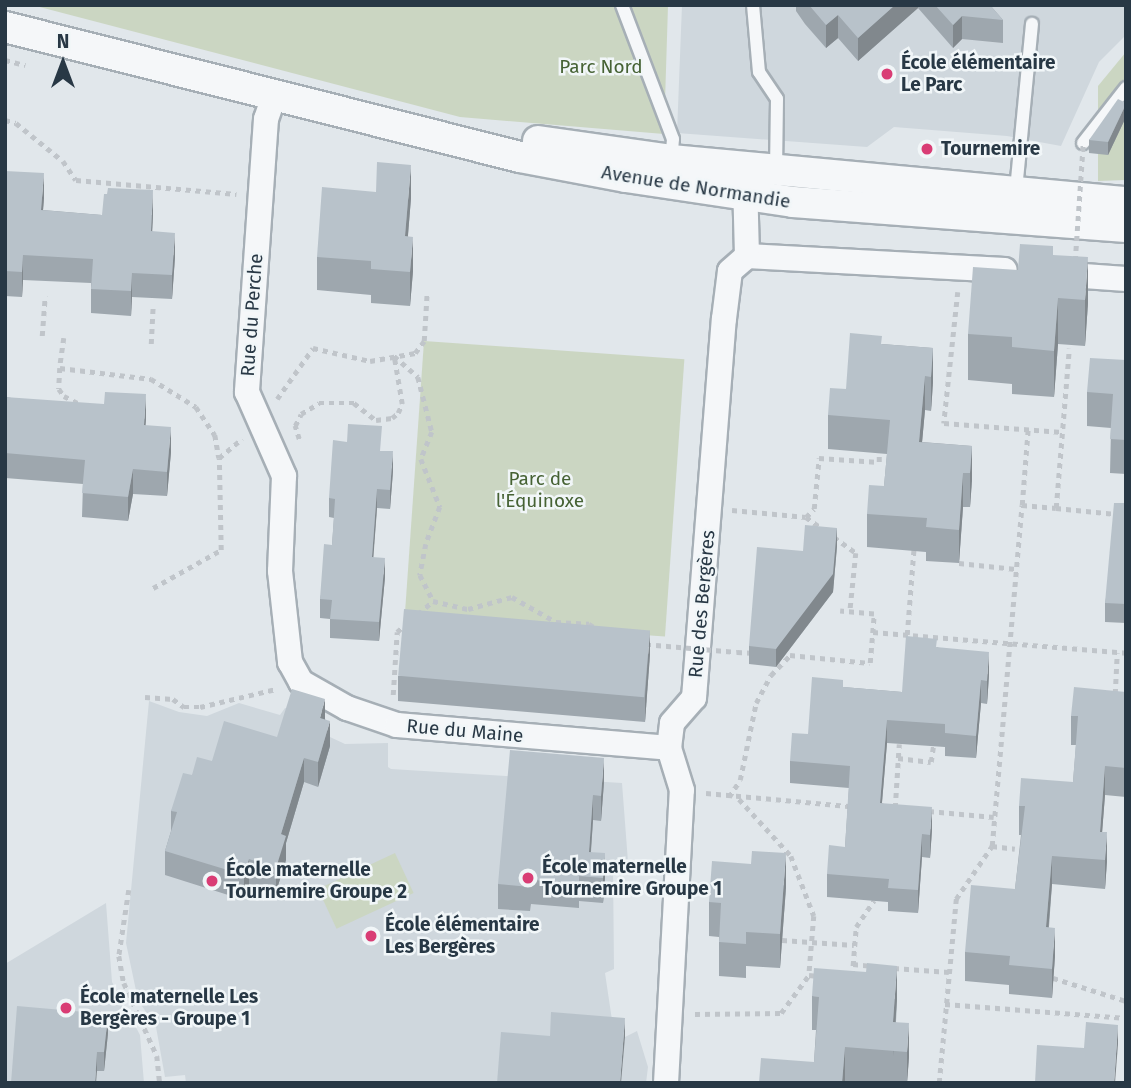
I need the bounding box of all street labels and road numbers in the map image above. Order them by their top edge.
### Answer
street label: Avenue de Normandie [600,161,792,213]
street label: Rue du Perche [236,253,268,377]
street label: Rue des Bergères [684,529,720,679]
street label: Rue du Maine [406,715,524,747]

